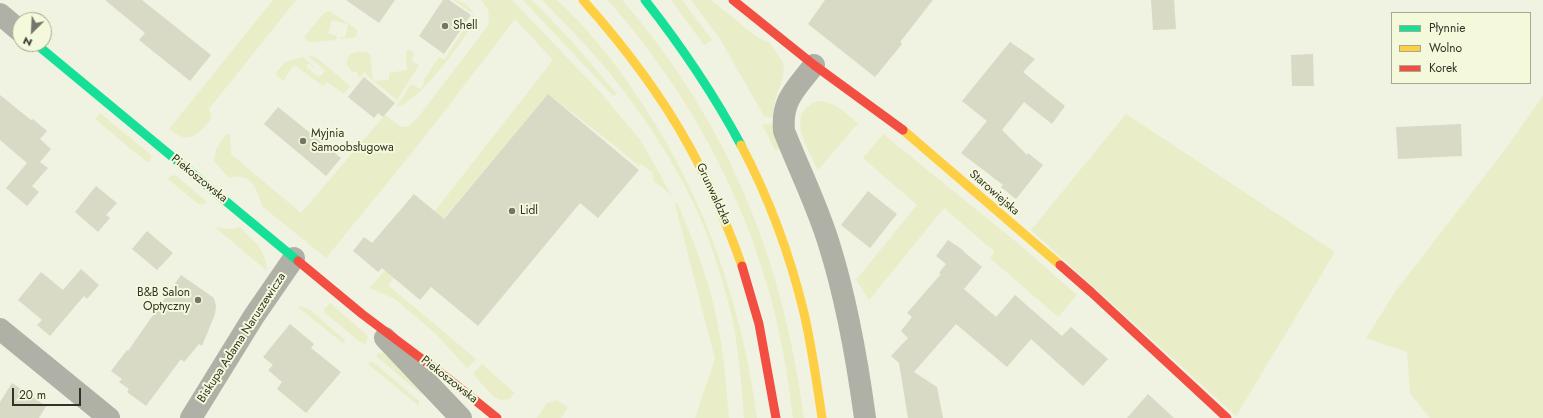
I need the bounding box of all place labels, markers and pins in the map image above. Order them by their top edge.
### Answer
place label: Shell [453,19,478,33]
marker: Shell [440,21,450,31]
place label: Myjnia Samoobsługowa [311,127,394,155]
marker: Myjnia Samoobsługowa [298,136,308,146]
place label: Lidl [520,204,538,218]
marker: Lidl [507,206,517,216]
place label: B&B Salon Optyczny [137,286,190,314]
marker: B&B Salon Optyczny [193,295,203,305]

